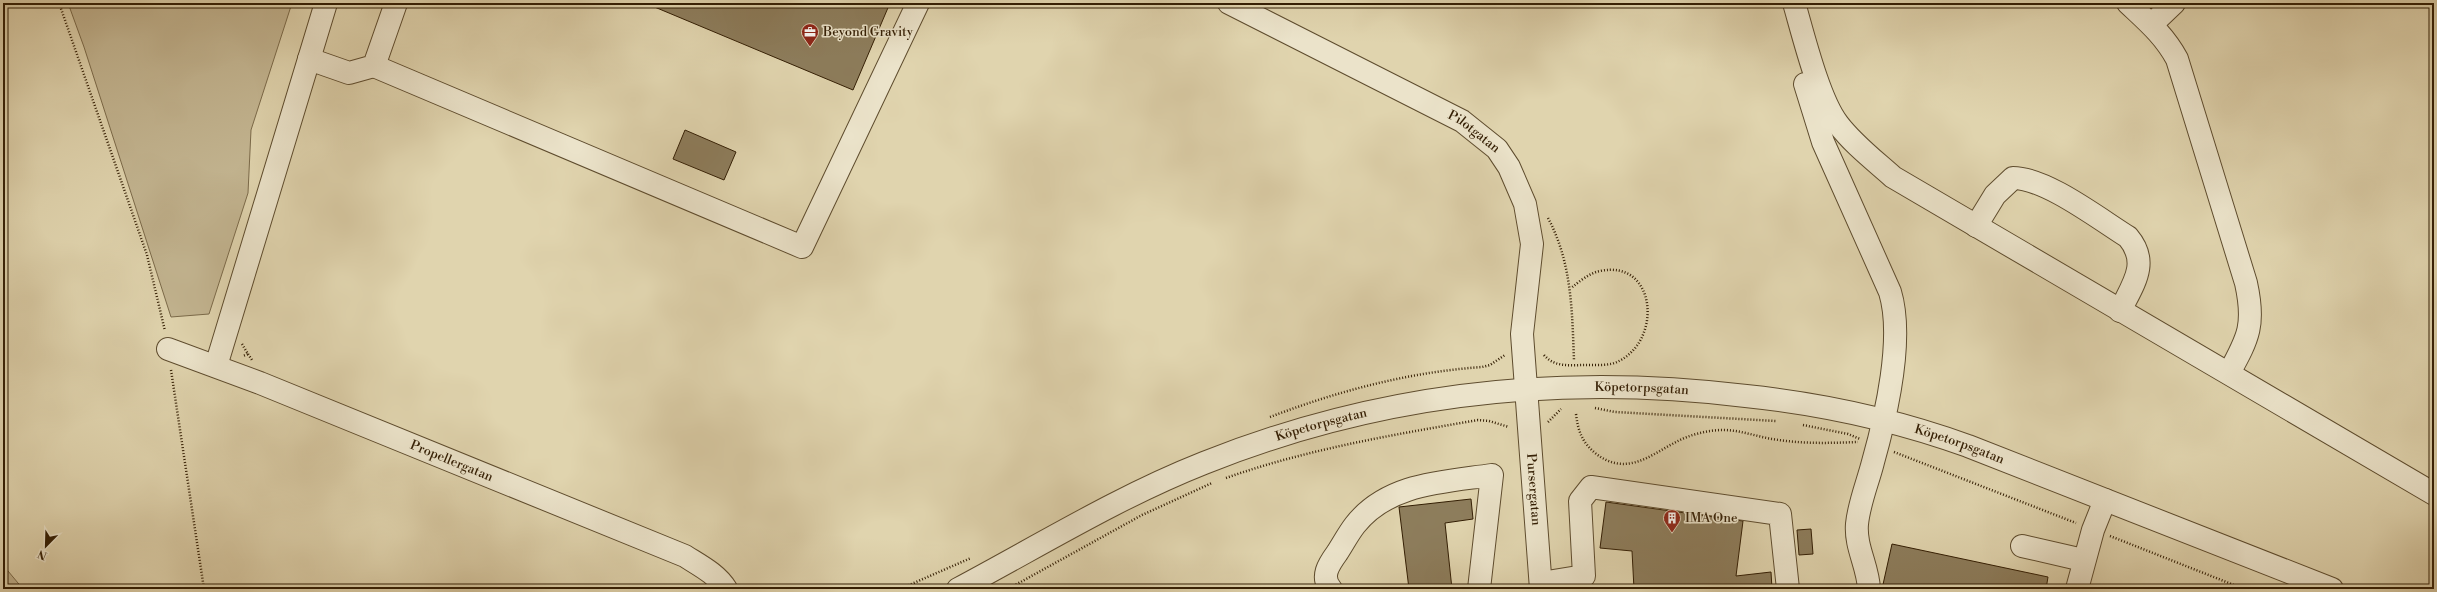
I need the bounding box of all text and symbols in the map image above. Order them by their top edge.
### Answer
office icon: Beyond Gravity [800,22,820,47]
place label: Beyond Gravity [822,24,914,40]
street label: Pilotgatan [1445,107,1503,156]
street label: Köpetorpsgatan [1595,379,1690,398]
street label: Köpetorpsgatan [1273,405,1369,445]
street label: Köpetorpsgatan [1913,421,2007,468]
street label: Propellergatan [408,437,496,485]
street label: Pursergatan [1523,453,1544,526]
building icon: IMA One [1662,508,1682,533]
place label: IMA One [1685,510,1738,526]
north arrow [26,526,66,566]
text: N [35,546,49,562]

